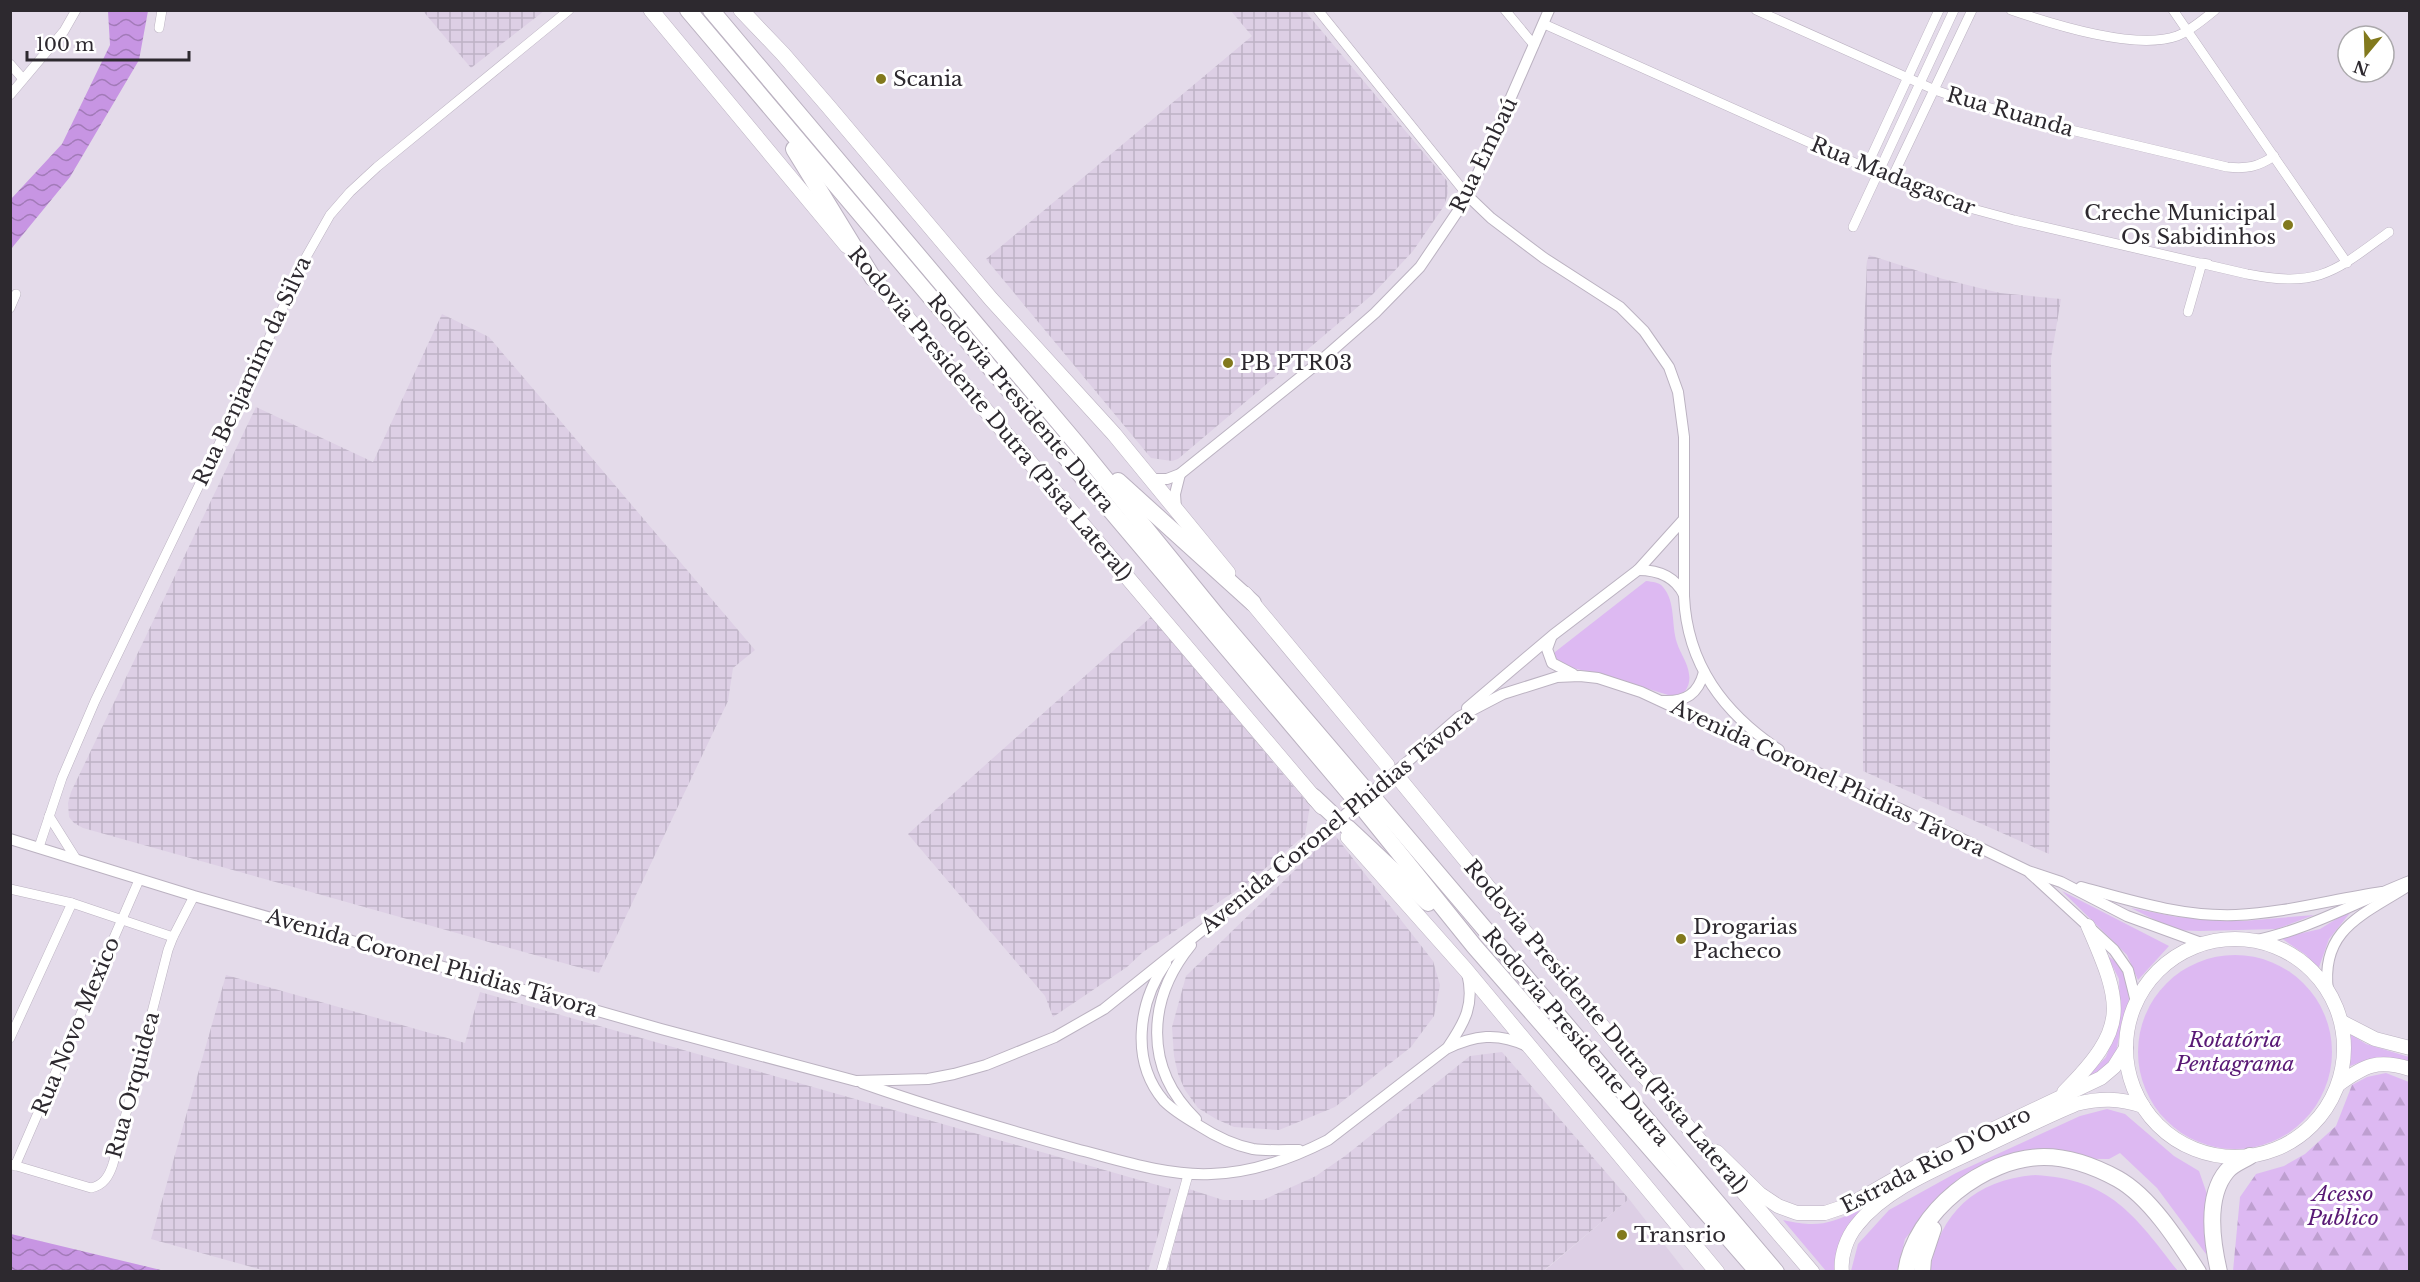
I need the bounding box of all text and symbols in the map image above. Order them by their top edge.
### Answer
scale bar [27,24,189,62]
north arrow [2336,24,2396,84]
text: 100 m [36,34,94,56]
text: N [2351,56,2371,80]
place label: Scania [893,66,963,92]
marker: Scania [874,72,888,86]
street label: Rua Ruanda [1944,82,2077,143]
street label: Rua Embaú [1445,93,1523,217]
street label: Rua Madagascar [1807,131,1979,221]
place label: Creche Municipal Os Sabidinhos [2084,200,2276,250]
marker: Creche Municipal Os Sabidinhos [2281,218,2295,232]
street label: Rodovia Presidente Dutra (Pista Lateral) [842,242,1138,586]
street label: Rua Benjamim da Silva [187,252,317,490]
street label: Rodovia Presidente Dutra [922,289,1120,518]
place label: PB PTR03 [1240,350,1352,376]
marker: PB PTR03 [1221,356,1235,370]
street label: Avenida Coronel Phidias Távora [1666,693,1990,863]
street label: Avenida Coronel Phidias Távora [1195,703,1479,940]
street label: Rodovia Presidente Dutra (Pista Lateral) [1458,855,1754,1199]
street label: Avenida Coronel Phidias Távora [262,903,601,1023]
place label: Drogarias Pacheco [1693,914,1798,964]
street label: Rodovia Presidente Dutra [1477,923,1675,1151]
marker: Drogarias Pacheco [1674,932,1688,946]
street label: Rua Novo Mexico [27,933,125,1119]
street label: Rua Orquidea [101,1009,165,1161]
park label: Rotatória Pentagrama [2174,1027,2295,1077]
street label: Estrada Rio D'Ouro [1837,1101,2035,1219]
park label: Acesso Publico [2306,1181,2379,1231]
place label: Transrio [1634,1222,1726,1248]
marker: Transrio [1615,1228,1629,1242]

